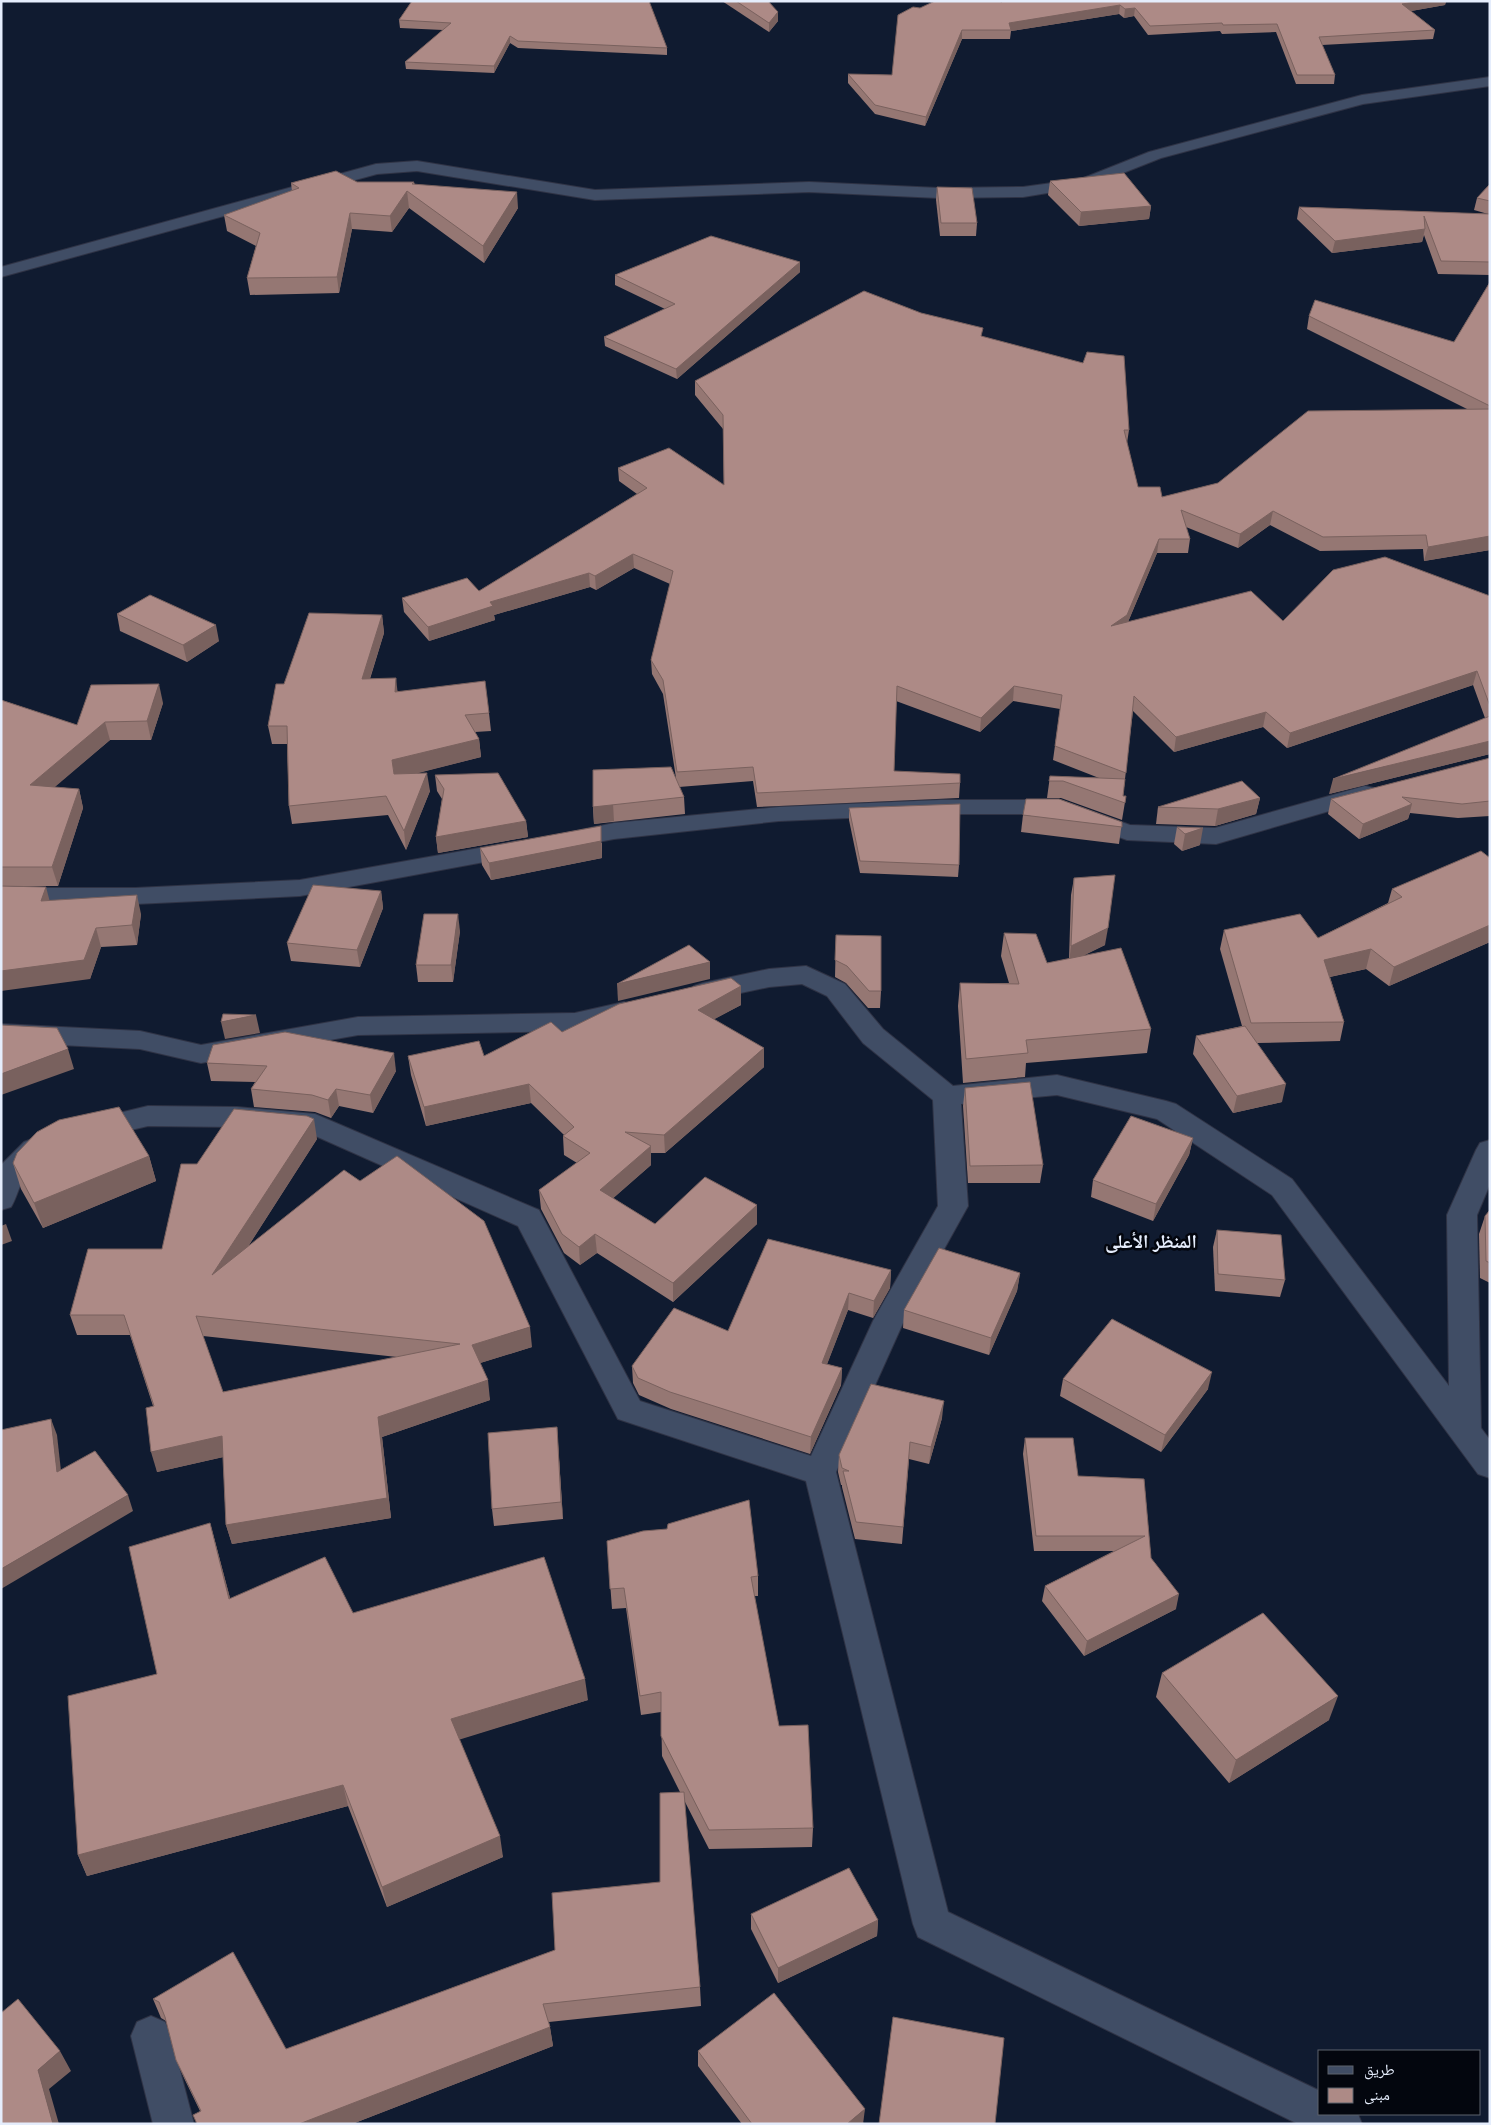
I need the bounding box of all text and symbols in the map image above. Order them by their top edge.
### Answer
district label: المنظر الأعلى [1105,1230,1197,1253]
legend [1318,2050,1481,2115]
text: طريق [1364,2061,1395,2080]
text: مبنى [1364,2086,1390,2105]

